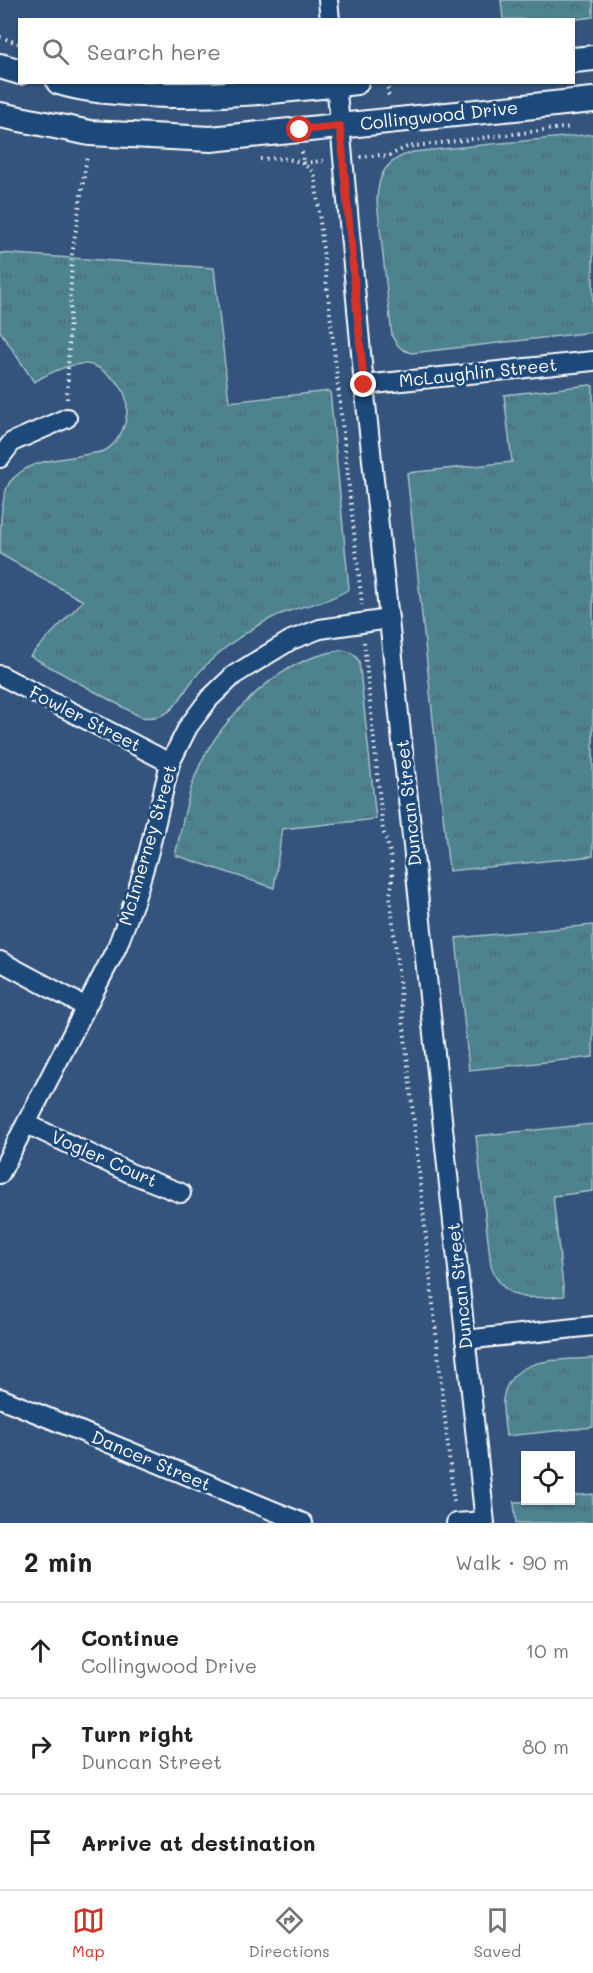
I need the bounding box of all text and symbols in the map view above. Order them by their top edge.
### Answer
search box [18,18,575,84]
icon: search [39,35,72,68]
text: Search here [87,37,221,66]
street label: Collingwood Drive [359,95,519,135]
route start [286,116,312,142]
street label: McLaughlin Street [398,352,558,392]
route end [350,371,376,397]
street label: Fowler Street [25,680,145,757]
street label: Duncan Street [389,739,427,868]
street label: McInnerney Street [113,761,182,928]
street label: Vogler Court [48,1124,161,1192]
street label: Duncan Street [440,1222,478,1351]
street label: Dancer Street [88,1424,215,1496]
map controls [521,1451,575,1505]
button: locate [521,1451,575,1505]
text: 2 min [24,1545,92,1579]
text: Walk · 90 m [455,1549,569,1575]
text: Continue [81,1623,179,1652]
icon: ahead [24,1634,57,1667]
text: 10 m [525,1637,569,1663]
text: Collingwood Drive [81,1652,257,1678]
text: Turn right [81,1719,193,1748]
icon: right [24,1730,57,1763]
text: 80 m [522,1733,569,1759]
text: Duncan Street [81,1748,222,1774]
icon: arrive [24,1826,57,1859]
text: Arrive at destination [81,1828,316,1857]
tab: Map [72,1904,105,1961]
tab: Directions [249,1904,330,1961]
tab: Saved [474,1904,521,1961]

